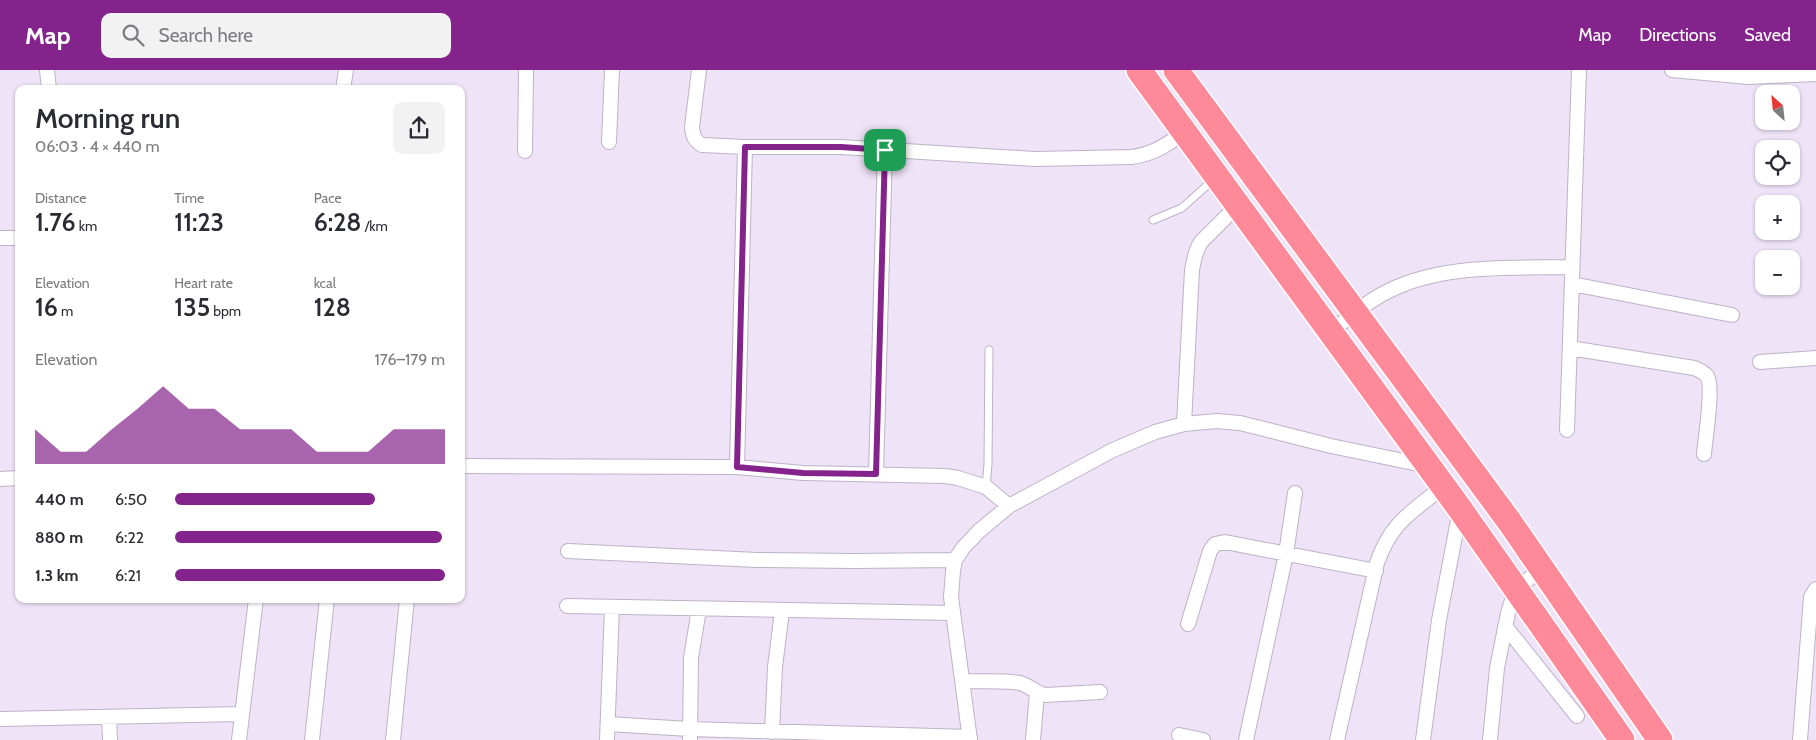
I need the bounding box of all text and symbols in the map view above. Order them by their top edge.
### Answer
search box [101,13,451,58]
text: Map [25,21,71,50]
icon: search [119,21,147,49]
text: Search here [159,24,253,47]
text: Map [1578,24,1611,46]
text: Directions [1639,24,1716,46]
text: Saved [1744,24,1791,46]
north arrow [1755,85,1800,130]
map controls [1755,85,1800,295]
text: Morning run [35,101,180,135]
button: share [393,102,445,154]
pin [864,129,906,171]
icon: arrive [871,136,899,164]
text: 06:03 · 4 × 440 m [35,137,160,156]
button: locate [1755,140,1800,185]
text: Distance [35,189,87,207]
text: Time [174,189,204,207]
text: Pace [314,189,342,207]
button: + [1755,195,1800,240]
text: 1.76 [35,207,75,237]
text: 11:23 [174,207,224,237]
text: 6:28 [314,207,361,237]
text: km [75,217,97,235]
text: /km [361,217,388,235]
button: − [1755,250,1800,295]
text: Elevation [35,274,90,292]
text: Heart rate [174,274,233,292]
text: kcal [314,274,336,292]
text: 16 [35,292,58,322]
text: 135 [174,292,210,322]
text: 128 [314,292,351,322]
text: m [58,302,73,320]
text: bpm [210,302,241,320]
text: Elevation [35,350,98,369]
text: 176–179 m [375,350,445,369]
text: 440 m [35,490,84,509]
text: 6:50 [115,490,147,509]
text: 880 m [35,528,83,547]
text: 6:22 [115,528,144,547]
text: 1.3 km [35,566,78,585]
text: 6:21 [115,566,141,585]

